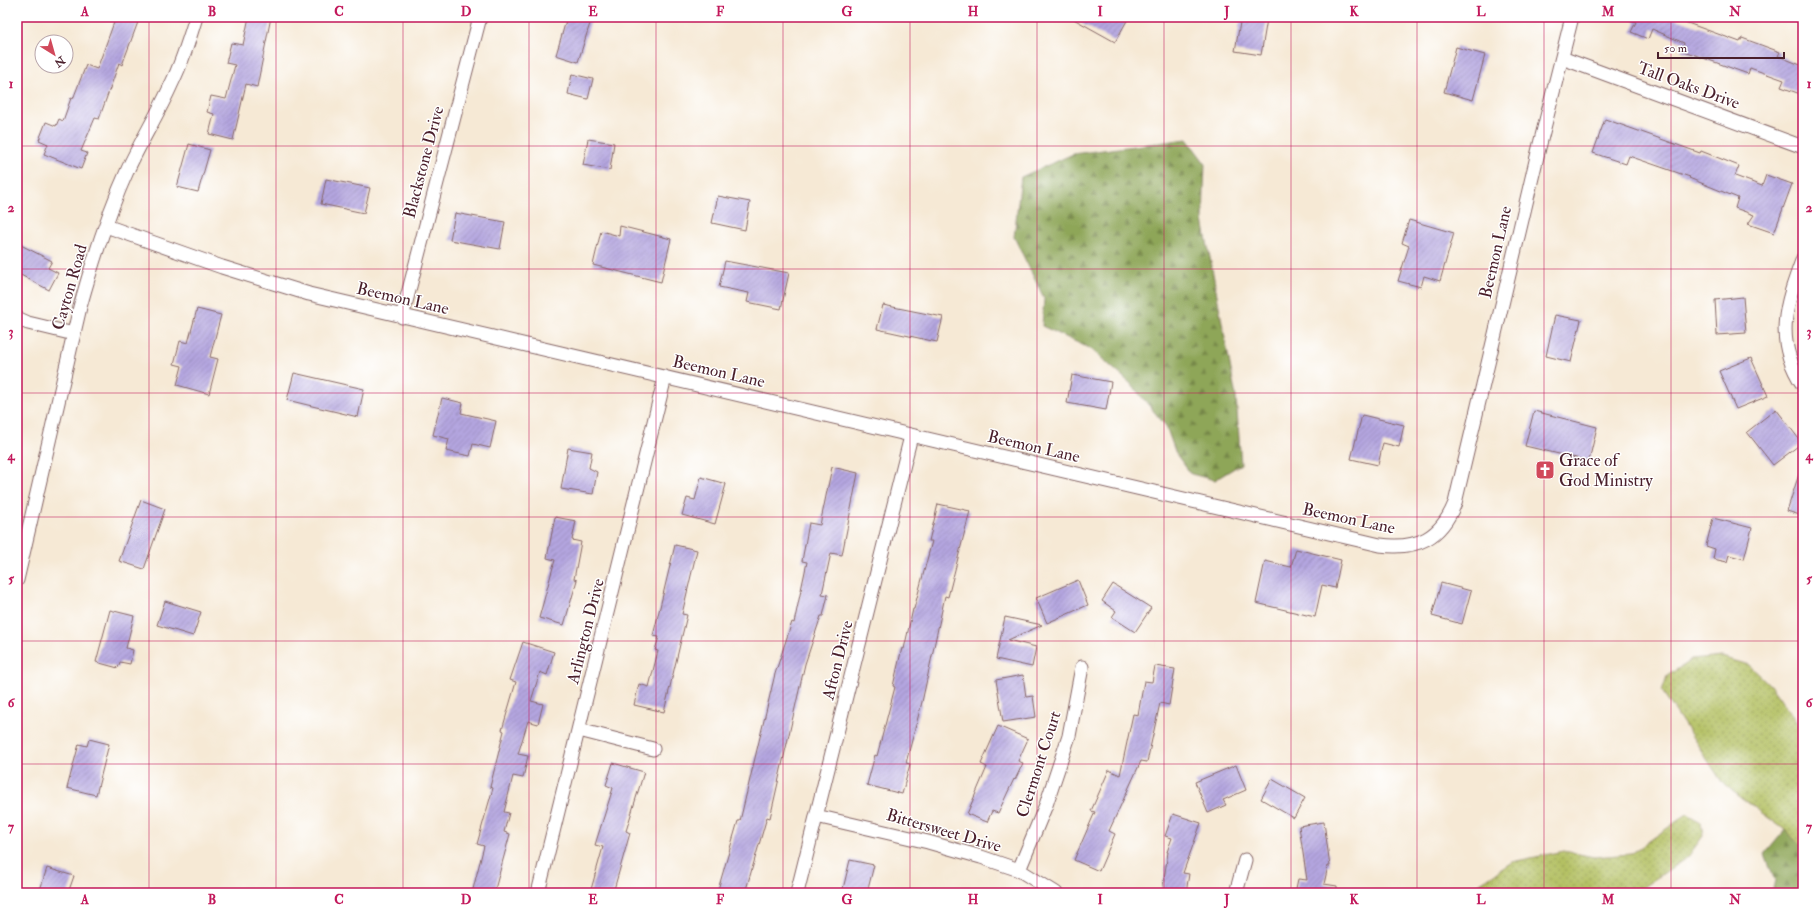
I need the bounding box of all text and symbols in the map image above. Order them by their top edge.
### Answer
text: A [80,4,90,20]
text: B [208,4,216,20]
text: C [334,4,344,20]
text: D [461,4,472,20]
text: E [588,4,598,20]
text: F [716,4,725,20]
text: G [842,4,853,20]
text: H [968,4,979,20]
text: I [1097,4,1103,20]
text: J [1223,4,1230,21]
text: K [1349,4,1359,20]
text: L [1476,4,1486,20]
text: M [1601,4,1615,20]
text: N [1728,4,1741,20]
north arrow [34,34,74,74]
scale bar [1658,34,1784,60]
text: 50 m [1664,41,1688,56]
text: N [51,53,68,70]
street label: Tall Oaks Drive [1635,57,1743,114]
text: 1 [9,76,14,92]
text: 1 [1807,76,1812,92]
street label: Blackstone Drive [398,104,449,220]
text: 2 [8,200,15,216]
text: 2 [1806,200,1813,216]
street label: Beemon Lane [1475,204,1516,300]
street label: Cayton Road [47,241,93,333]
street label: Beemon Lane [355,278,451,319]
text: 3 [9,324,14,340]
text: 3 [1807,324,1812,340]
street label: Beemon Lane [671,351,767,392]
street label: Beemon Lane [986,426,1082,467]
text: 4 [6,448,15,464]
text: 4 [1804,448,1813,464]
place label: Grace of God Ministry [1559,450,1653,492]
church icon: Grace of God Ministry [1534,459,1556,481]
street label: Beemon Lane [1301,498,1397,539]
text: 5 [8,571,14,587]
text: 5 [1806,571,1812,587]
street label: Arlington Drive [562,576,609,687]
street label: Afton Drive [817,618,857,703]
text: 6 [8,695,16,711]
text: 6 [1806,695,1814,711]
street label: Clermont Court [1011,708,1066,820]
street label: Bittersweet Drive [884,804,1004,857]
text: 7 [8,819,15,835]
text: 7 [1806,819,1813,835]
text: A [80,892,90,908]
text: B [208,892,216,908]
text: C [334,892,344,908]
text: D [461,892,472,908]
text: E [588,892,598,908]
text: F [716,892,725,908]
text: G [842,892,853,908]
text: H [968,892,979,908]
text: I [1097,892,1103,908]
text: J [1223,892,1230,909]
text: K [1349,892,1359,908]
text: L [1476,892,1486,908]
text: M [1601,892,1615,908]
text: N [1728,892,1741,908]

